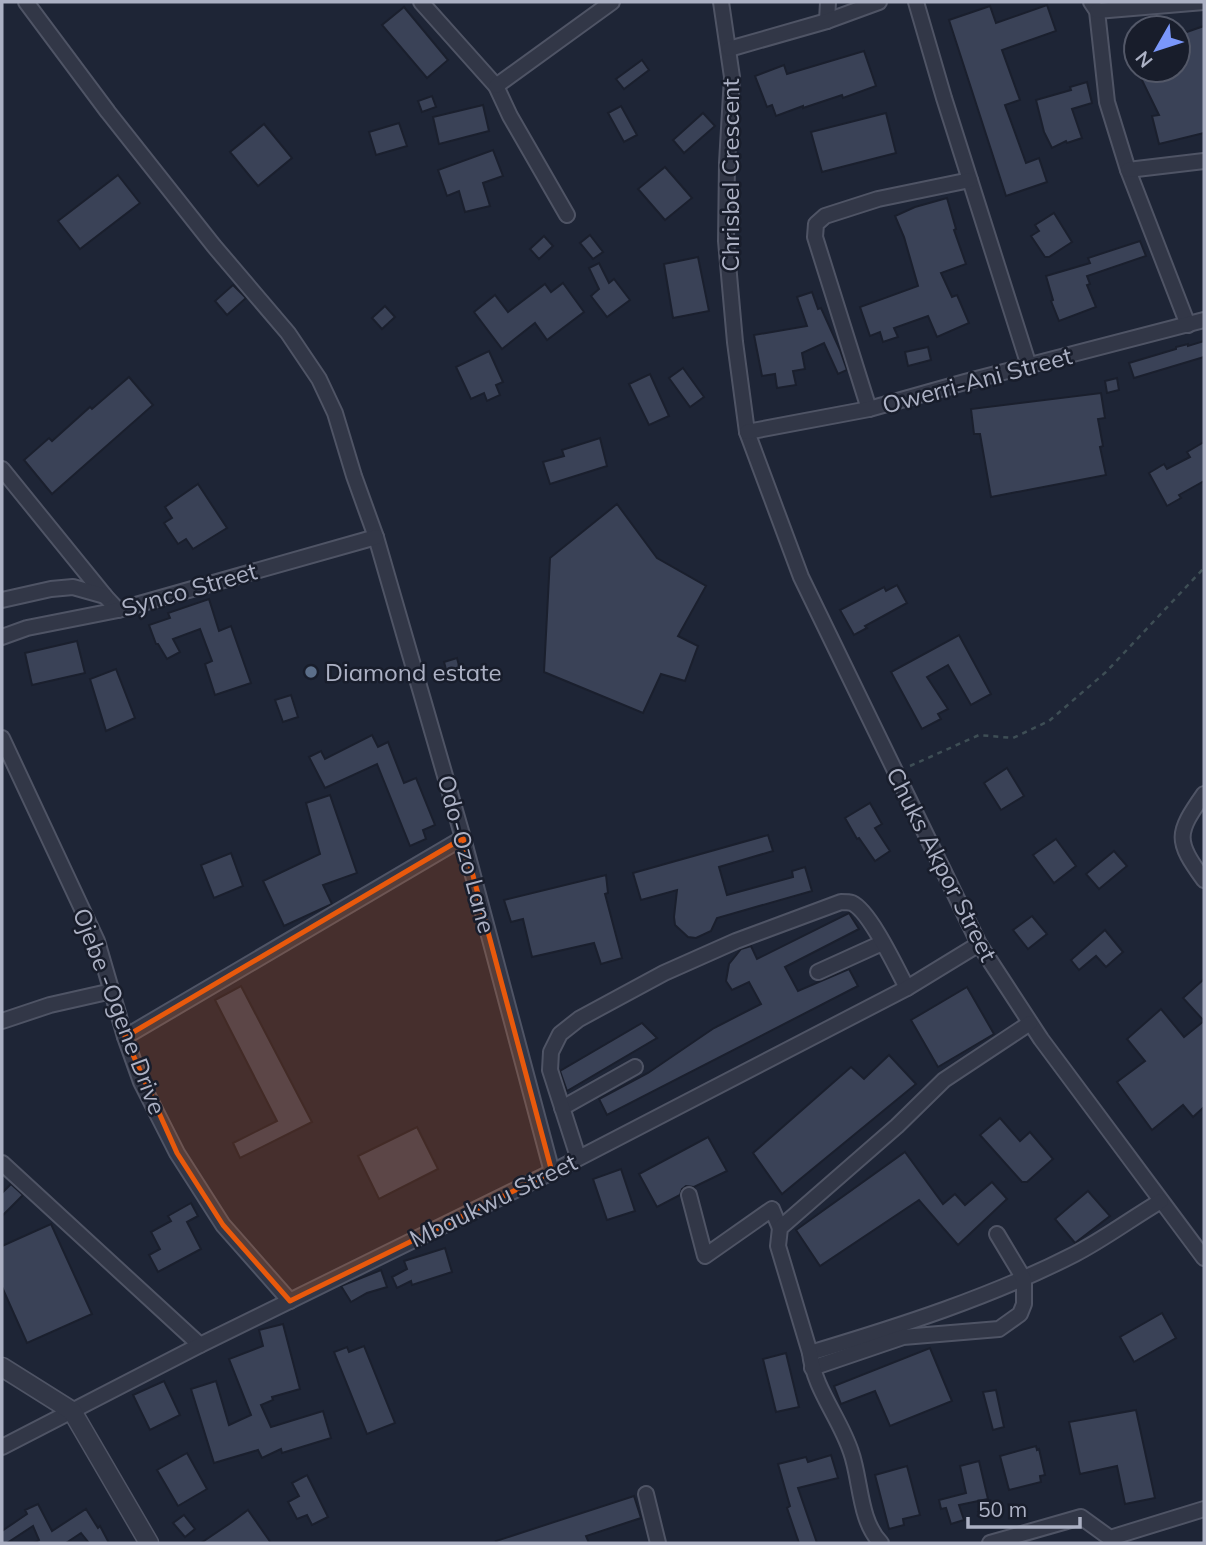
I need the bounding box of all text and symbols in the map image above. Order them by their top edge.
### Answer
north arrow [1122,14,1192,84]
text: N [1130,47,1158,73]
street label: Chrisbel Crescent [715,78,745,272]
street label: Owerri-Ani Street [879,340,1075,420]
street label: Synco Street [118,555,260,623]
place label: Diamond estate [325,657,502,687]
marker: Diamond estate [303,664,319,680]
street label: Chuks Akpor Street [880,762,1004,966]
street label: Odo-Ozo Lane [431,772,503,936]
street label: Ojebe -Ogene Drive [67,904,173,1118]
street label: Mbaukwu Street [404,1147,582,1253]
scale bar [968,1486,1080,1530]
text: 50 m [978,1496,1027,1522]

